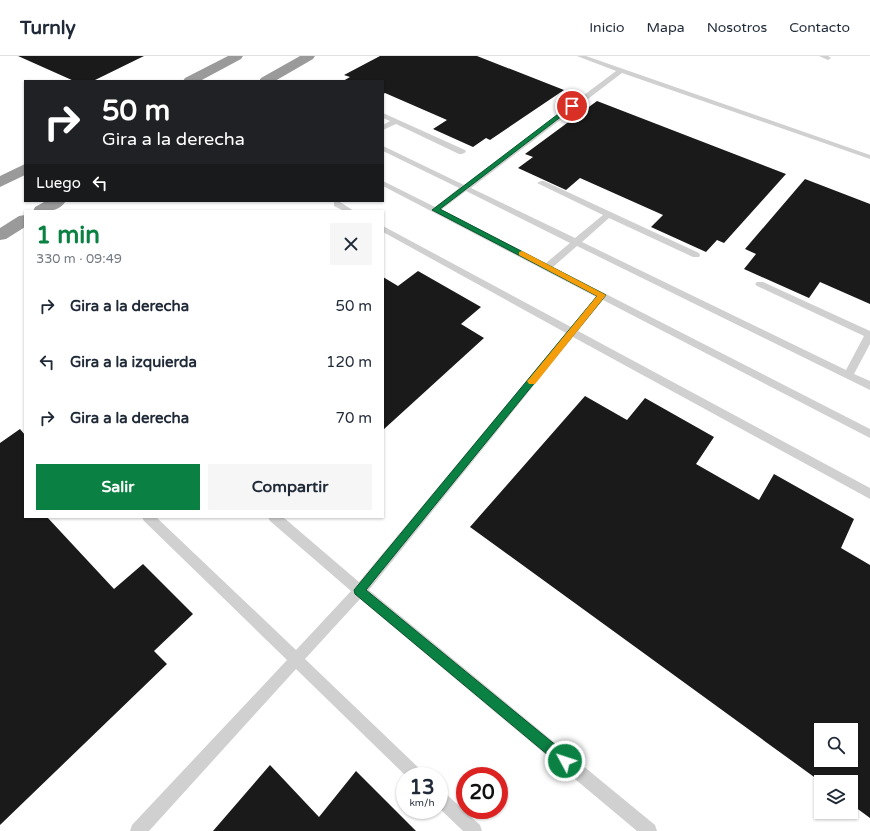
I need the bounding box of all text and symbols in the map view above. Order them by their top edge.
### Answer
text: Turnly [20,17,76,39]
text: Inicio [589,19,625,36]
text: Mapa [647,19,685,36]
text: Nosotros [707,19,767,36]
text: Contacto [789,19,850,36]
pin [555,89,589,123]
text: 50 m [102,94,170,128]
icon: arrive [561,95,583,117]
icon: right [36,96,88,148]
text: Gira a la derecha [102,128,245,150]
icon: left [89,172,111,194]
text: Luego [36,174,81,192]
text: 1 min [36,221,100,250]
button: close [330,223,372,265]
text: 330 m · 09:49 [36,251,122,267]
icon: right [36,295,58,317]
text: Gira a la derecha [70,297,189,315]
text: 50 m [335,297,372,315]
icon: left [36,351,58,373]
text: Gira a la izquierda [70,353,197,371]
text: 120 m [326,353,372,371]
icon: right [36,407,58,429]
text: Gira a la derecha [70,409,189,427]
text: 70 m [335,409,372,427]
button: Salir [36,464,200,510]
button: Compartir [208,464,372,510]
map controls [814,723,858,819]
button: search [814,723,858,767]
position arrow [544,740,586,782]
speed limit sign: 20 [456,767,508,819]
button: layers [814,775,858,819]
text: 13 [409,776,435,800]
text: km/h [409,797,435,809]

